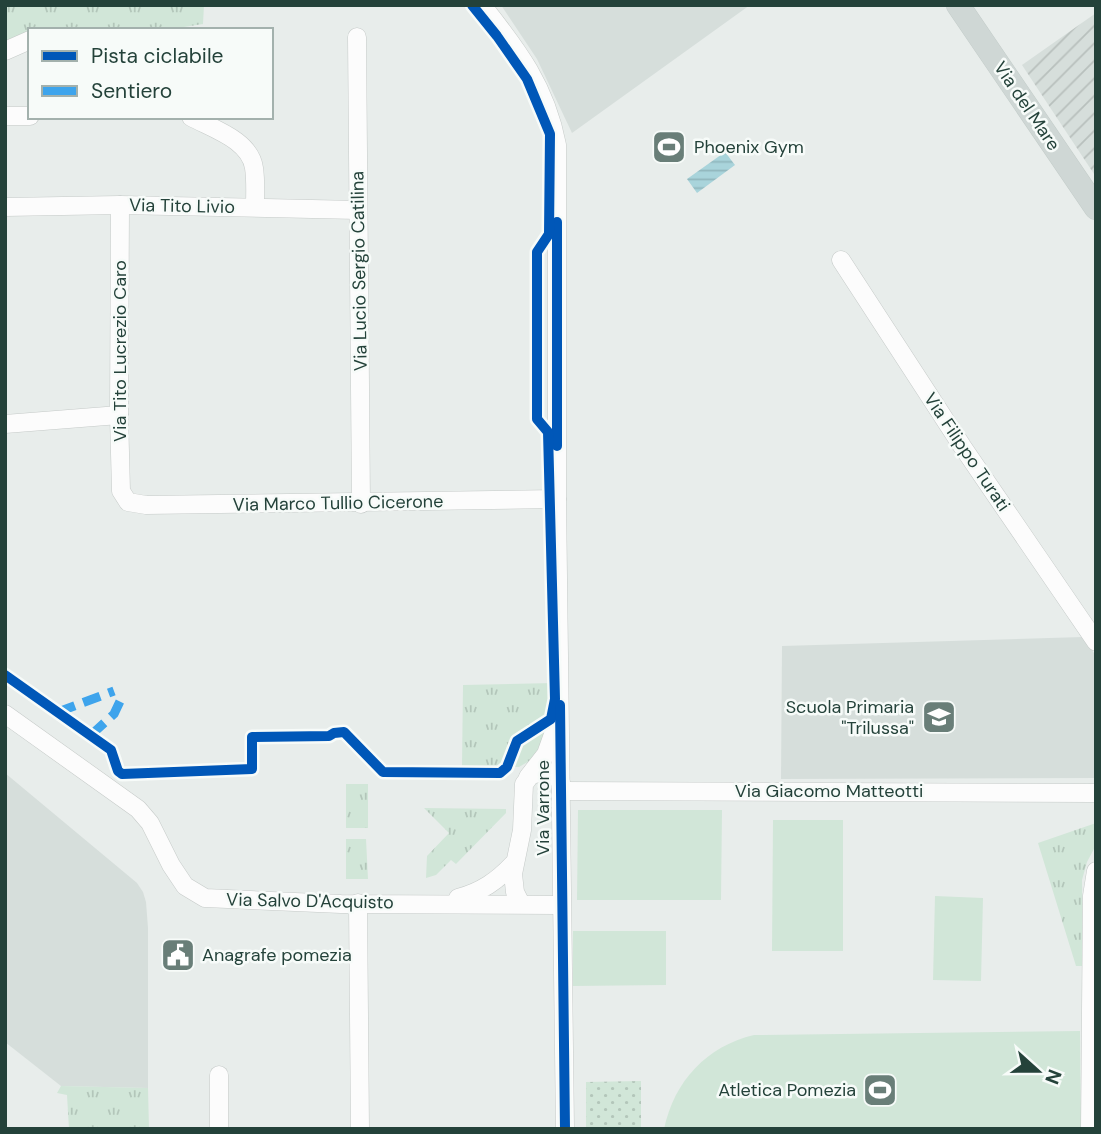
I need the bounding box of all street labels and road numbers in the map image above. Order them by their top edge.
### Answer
street label: Via del Mare [988,57,1066,155]
street label: Via Lucio Sergio Catilina [345,171,373,371]
street label: Via Tito Livio [129,193,235,219]
street label: Via Tito Lucrezio Caro [108,260,132,442]
street label: Via Filippo Turati [918,388,1016,516]
street label: Via Marco Tullio Cicerone [233,489,443,517]
street label: Via Varrone [531,760,555,856]
street label: Via Giacomo Matteotti [735,779,923,803]
street label: Via Salvo D'Acquisto [226,888,394,914]

